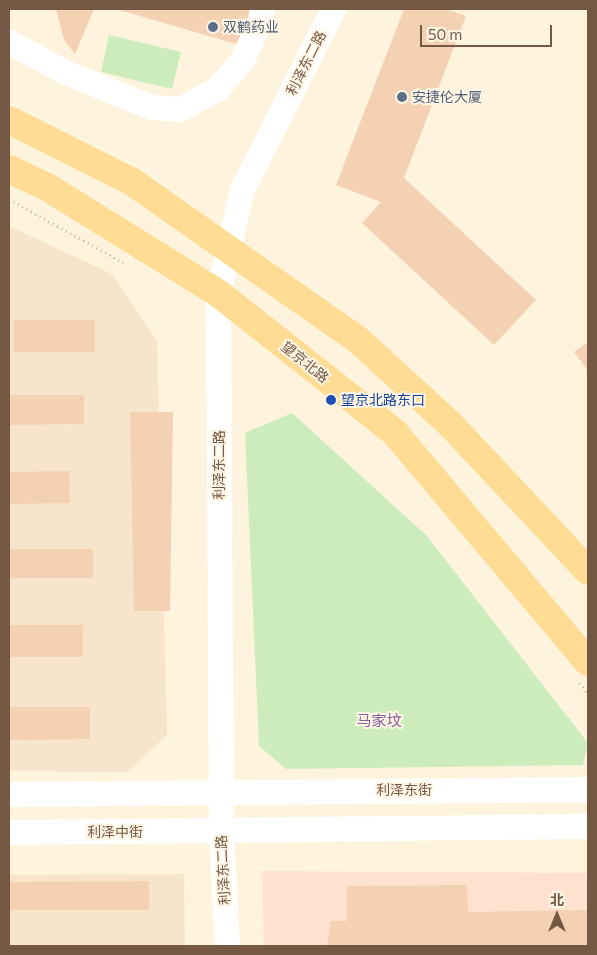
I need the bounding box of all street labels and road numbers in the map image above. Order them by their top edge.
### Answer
street label: 利泽东二路 [283,28,329,98]
street label: 望京北路 [278,338,332,386]
street label: 利泽东二路 [211,430,227,500]
street label: 利泽东街 [376,782,432,798]
street label: 利泽中街 [87,824,143,840]
street label: 利泽东二路 [213,835,233,905]

